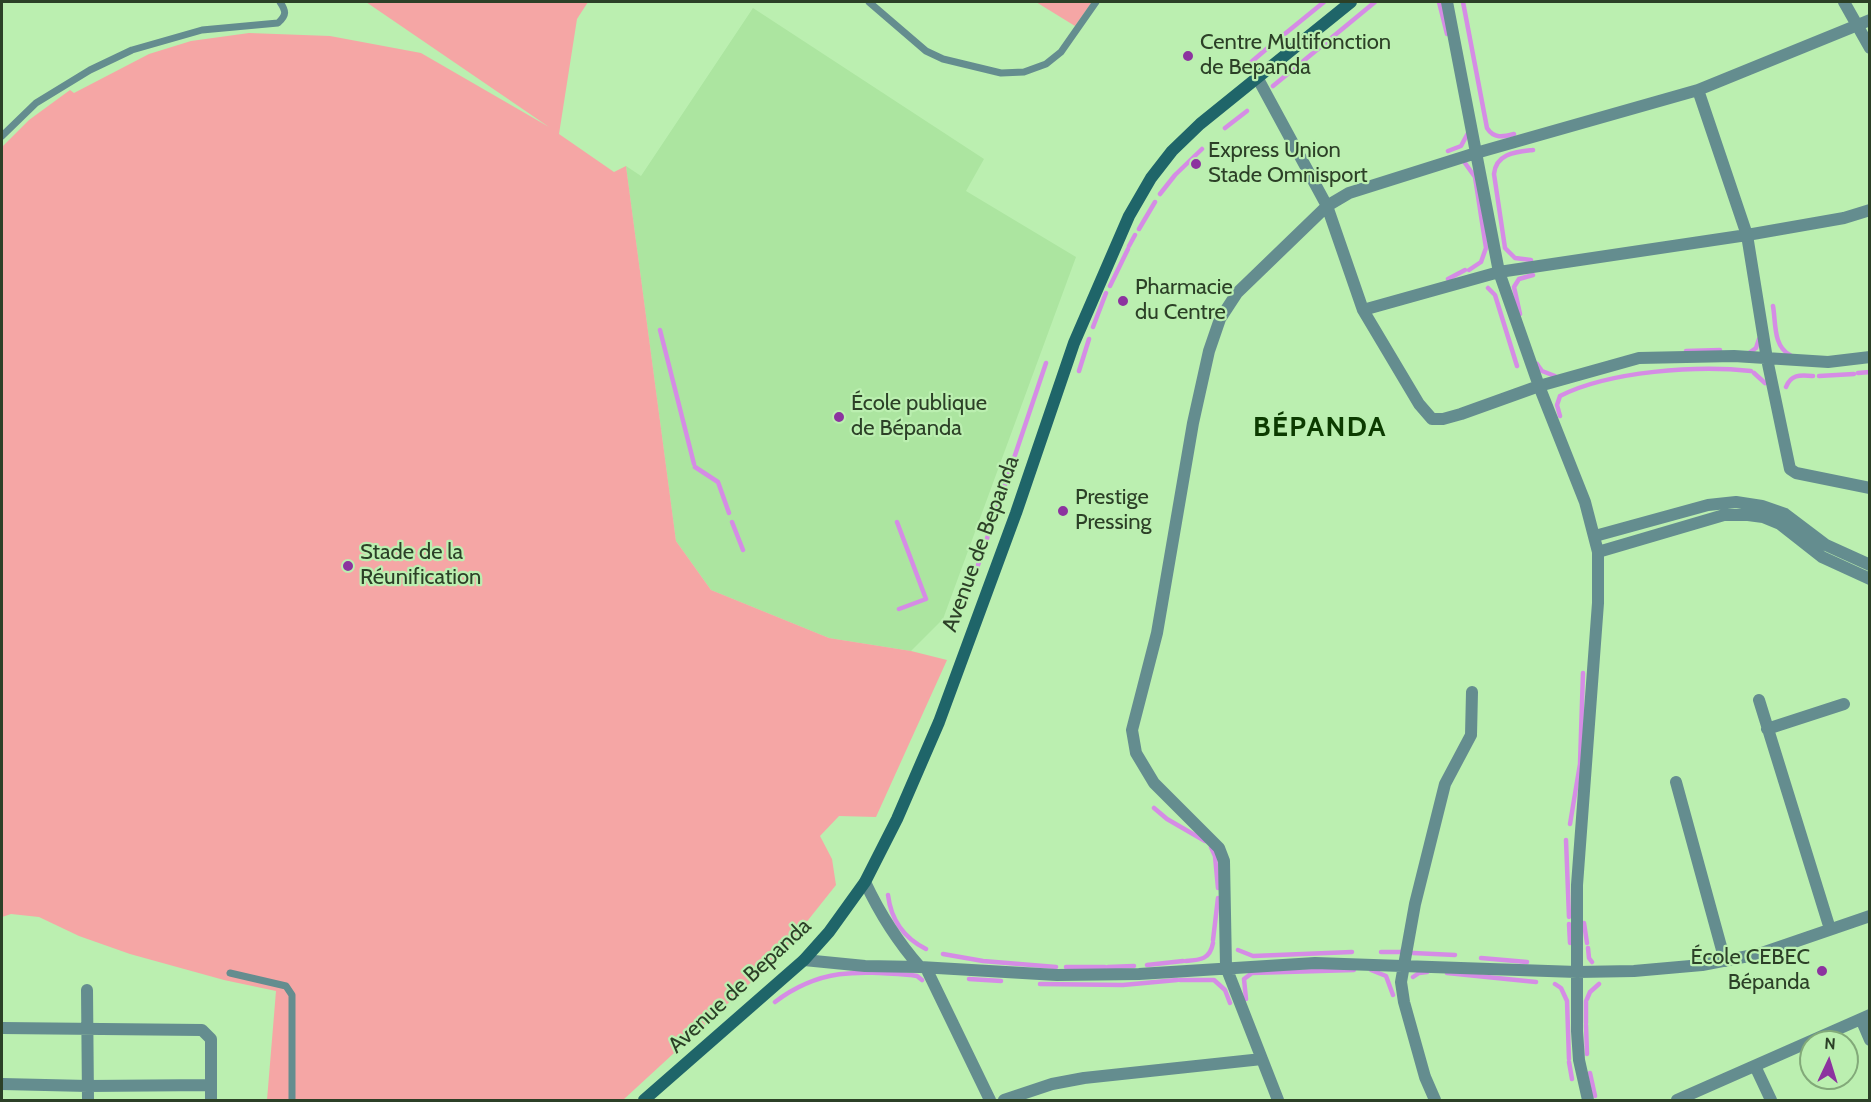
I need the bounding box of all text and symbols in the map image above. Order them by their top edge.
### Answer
place label: Centre Multifonction de Bepanda [1200,30,1391,82]
marker: Centre Multifonction de Bepanda [1181,49,1195,63]
place label: Express Union Stade Omnisport [1208,138,1368,190]
marker: Express Union Stade Omnisport [1189,157,1203,171]
place label: Pharmacie du Centre [1135,275,1233,326]
marker: Pharmacie du Centre [1116,294,1130,308]
place label: École publique de Bépanda [851,391,987,442]
marker: École publique de Bépanda [832,410,846,424]
district label: BÉPANDA [1253,411,1387,445]
street label: Avenue de Bepanda [937,452,1025,636]
place label: Prestige Pressing [1075,485,1151,536]
marker: Prestige Pressing [1056,504,1070,518]
place label: Stade de la Réunification [360,540,481,592]
marker: Stade de la Réunification [341,559,355,573]
street label: Avenue de Bepanda [663,913,817,1059]
place label: École CEBEC Bépanda [1691,945,1810,996]
marker: École CEBEC Bépanda [1815,964,1829,978]
north arrow [1799,1030,1859,1090]
text: N [1824,1034,1836,1053]

